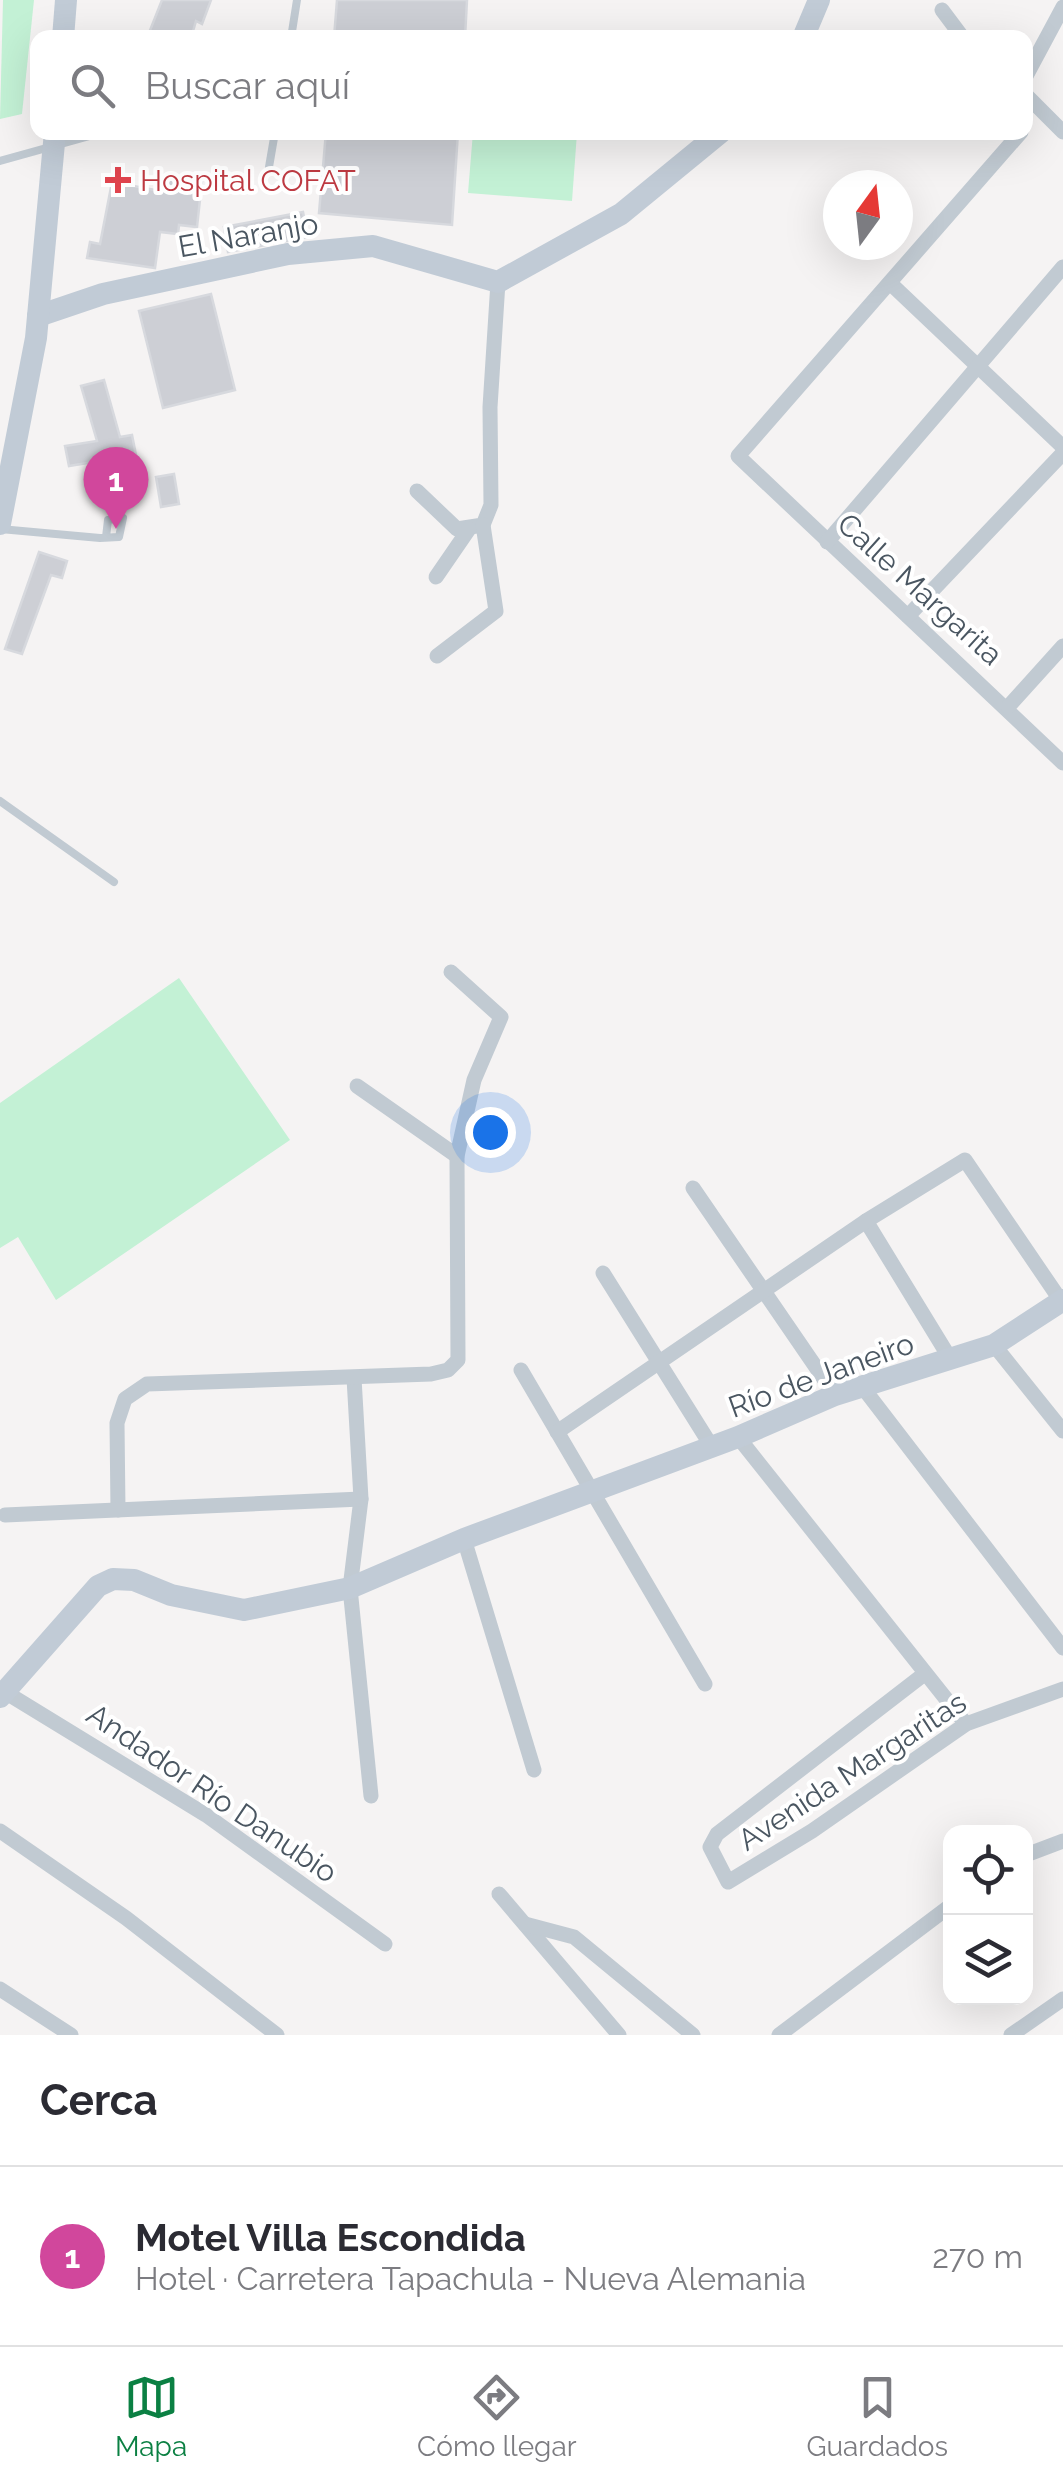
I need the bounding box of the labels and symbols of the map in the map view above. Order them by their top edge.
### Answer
place label: Hospital COFAT [140,163,356,198]
marker: Hospital COFAT [105,167,131,193]
north arrow [823,170,913,260]
street label: El Naranjo [175,205,321,265]
pin: 1 [84,446,148,529]
street label: Calle Margarita [830,506,1010,672]
your location [465,1107,516,1158]
street label: Río de Janeiro [724,1325,918,1425]
street label: Avenida Margaritas [732,1684,972,1858]
street label: Andador Río Danubio [80,1696,344,1890]

